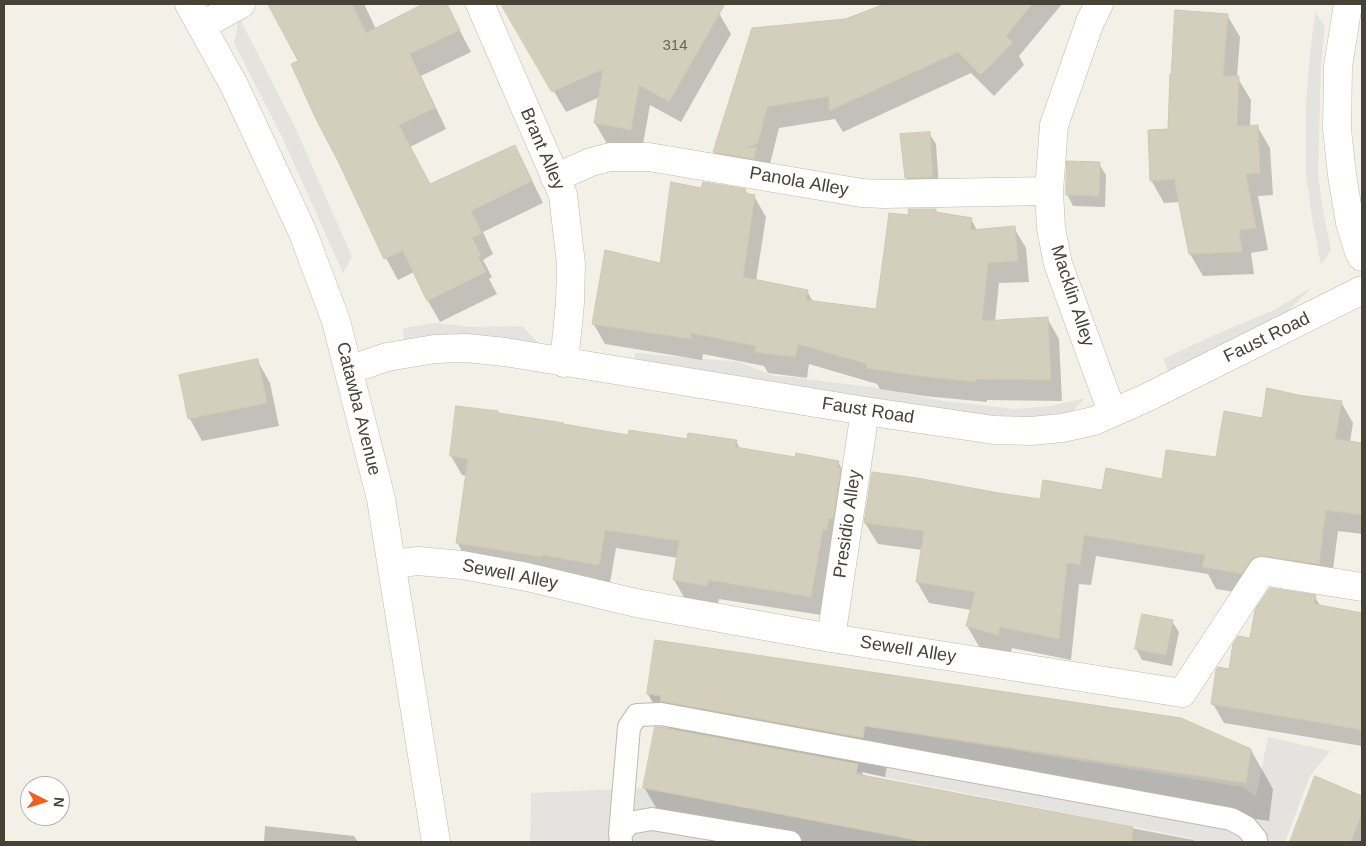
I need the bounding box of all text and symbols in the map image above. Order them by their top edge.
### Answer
house number: 314 [662,37,688,55]
street label: Brant Alley [515,105,569,193]
street label: Panola Alley [748,163,850,201]
street label: Macklin Alley [1046,243,1098,349]
street label: Faust Road [1220,308,1314,368]
street label: Catawba Avenue [331,340,385,478]
street label: Faust Road [820,393,916,429]
street label: Presidio Alley [830,469,866,579]
street label: Sewell Alley [460,555,560,595]
street label: Sewell Alley [858,632,958,668]
north arrow [20,776,70,826]
text: N [51,796,67,808]

